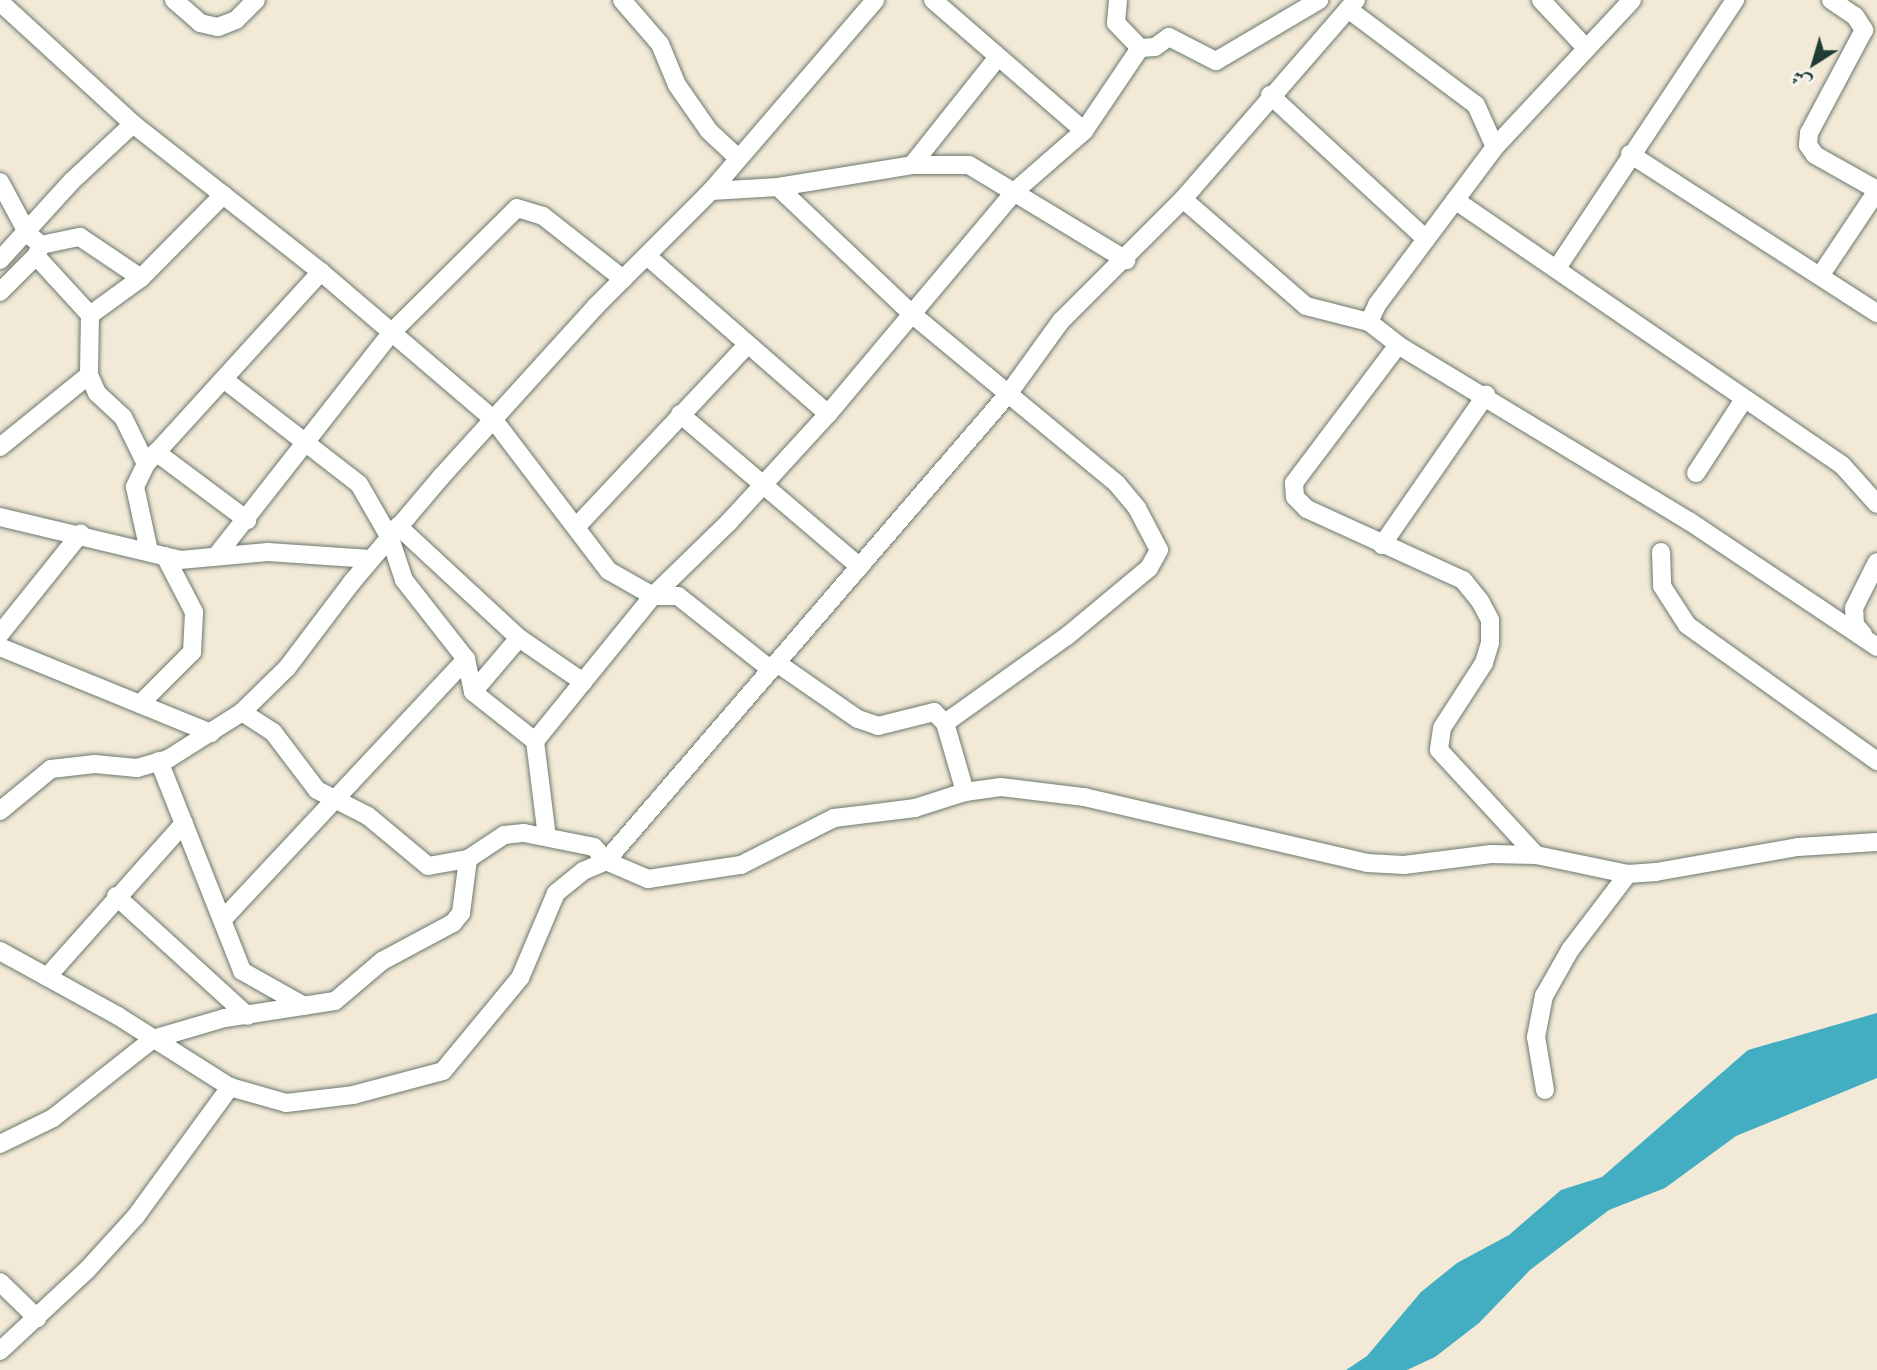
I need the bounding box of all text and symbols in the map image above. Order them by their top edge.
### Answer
north arrow [1779,28,1849,98]
text: ش [1787,65,1816,95]

